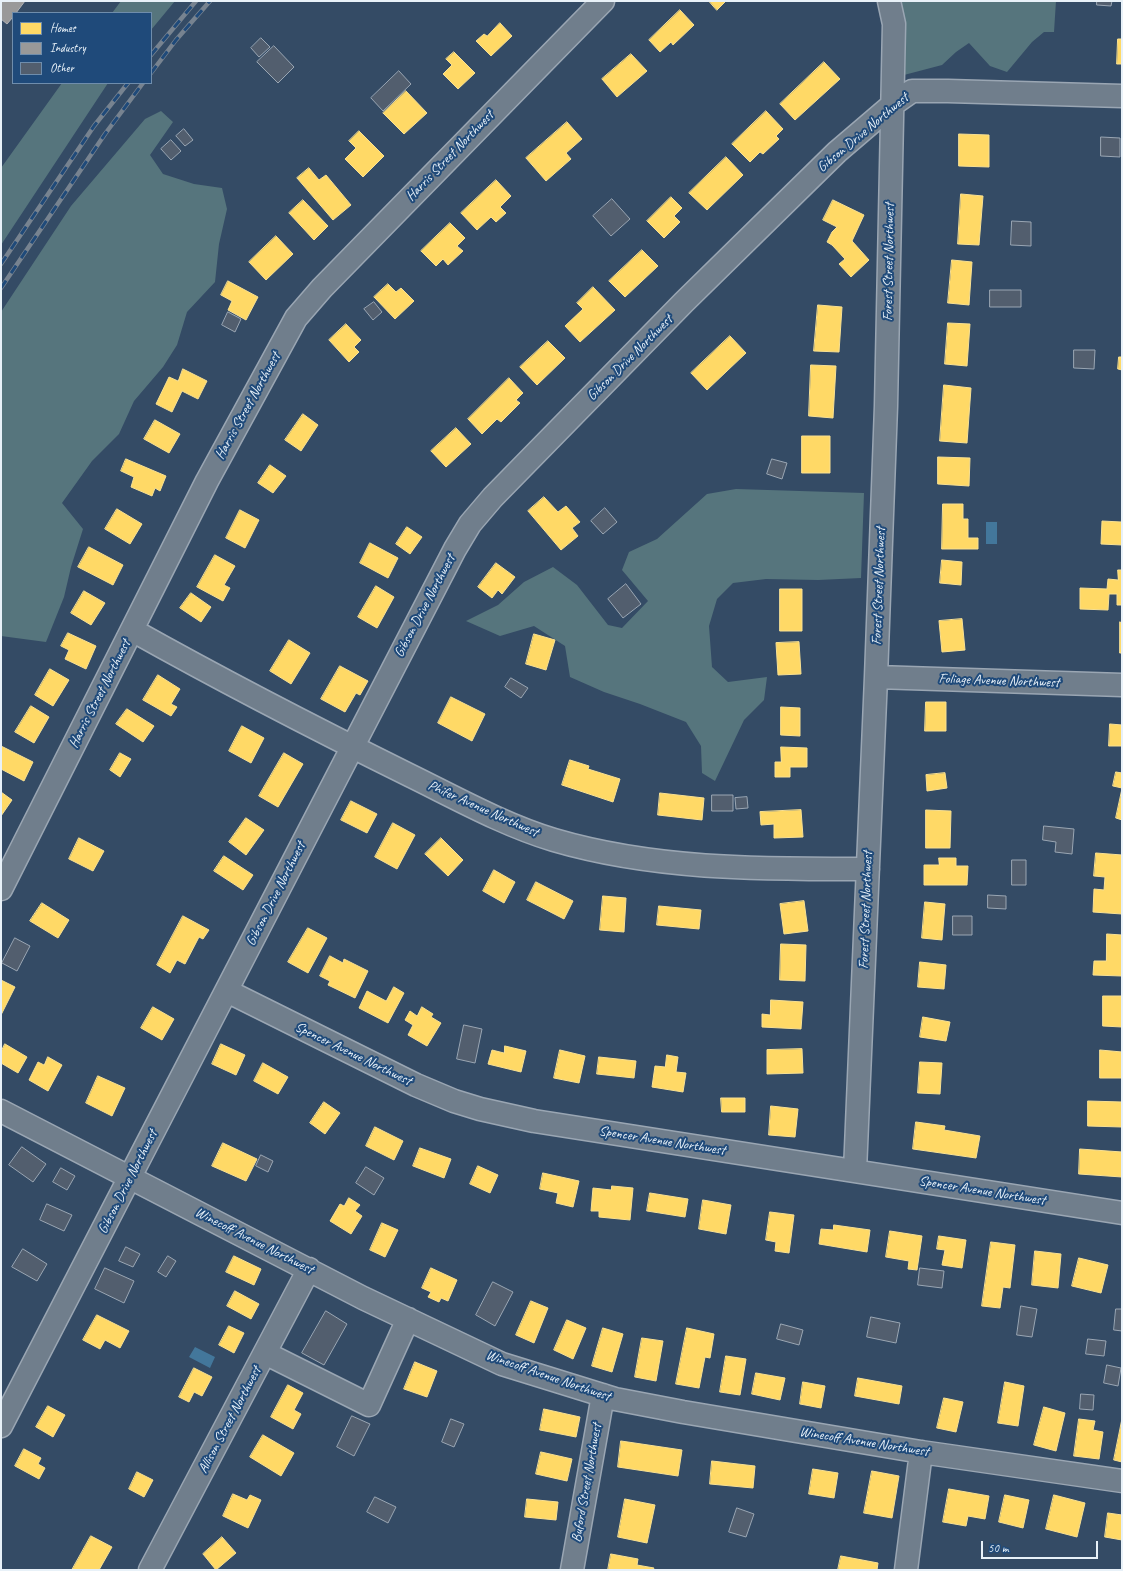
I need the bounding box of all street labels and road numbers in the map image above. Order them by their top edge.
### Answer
street label: Gibson Drive Northwest [814,90,912,176]
street label: Harris Street Northwest [403,107,497,205]
street label: Forest Street Northwest [880,203,898,321]
street label: Gibson Drive Northwest [584,312,676,404]
street label: Harris Street Northwest [212,350,284,462]
street label: Forest Street Northwest [869,527,889,645]
street label: Gibson Drive Northwest [391,552,459,660]
street label: Harris Street Northwest [65,637,135,751]
street label: Foliage Avenue Northwest [938,670,1060,692]
street label: Phifer Avenue Northwest [425,777,541,841]
street label: Gibson Drive Northwest [243,839,309,949]
street label: Forest Street Northwest [856,851,876,969]
street label: Spencer Avenue Northwest [292,1019,414,1089]
street label: Spencer Avenue Northwest [598,1123,726,1159]
street label: Gibson Drive Northwest [95,1127,161,1237]
street label: Spencer Avenue Northwest [918,1173,1046,1209]
street label: Winecoff Avenue Northwest [192,1204,316,1278]
street label: Winecoff Avenue Northwest [484,1347,612,1405]
street label: Allison Street Northwest [195,1364,265,1476]
street label: Buford Street Northwest [568,1422,606,1544]
street label: Winecoff Avenue Northwest [798,1424,930,1460]

